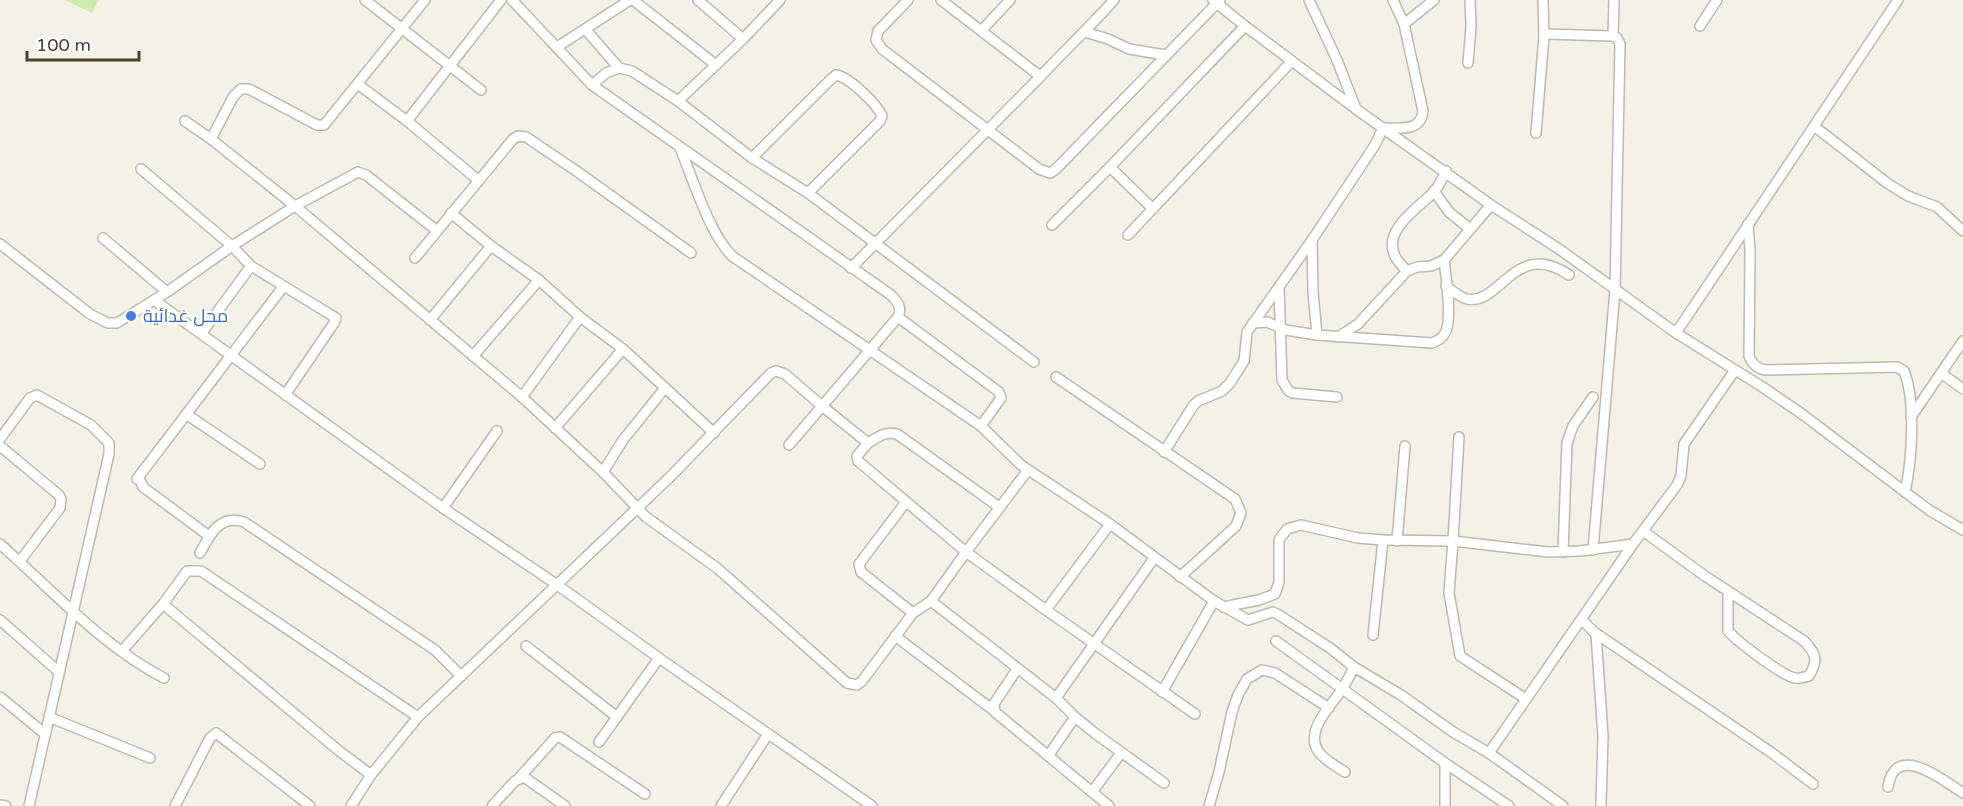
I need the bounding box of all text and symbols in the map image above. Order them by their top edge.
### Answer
scale bar [27,24,140,62]
text: 100 m [36,34,91,56]
place label: محل غدائية [143,305,228,327]
marker: محل غدائية [124,309,138,323]

